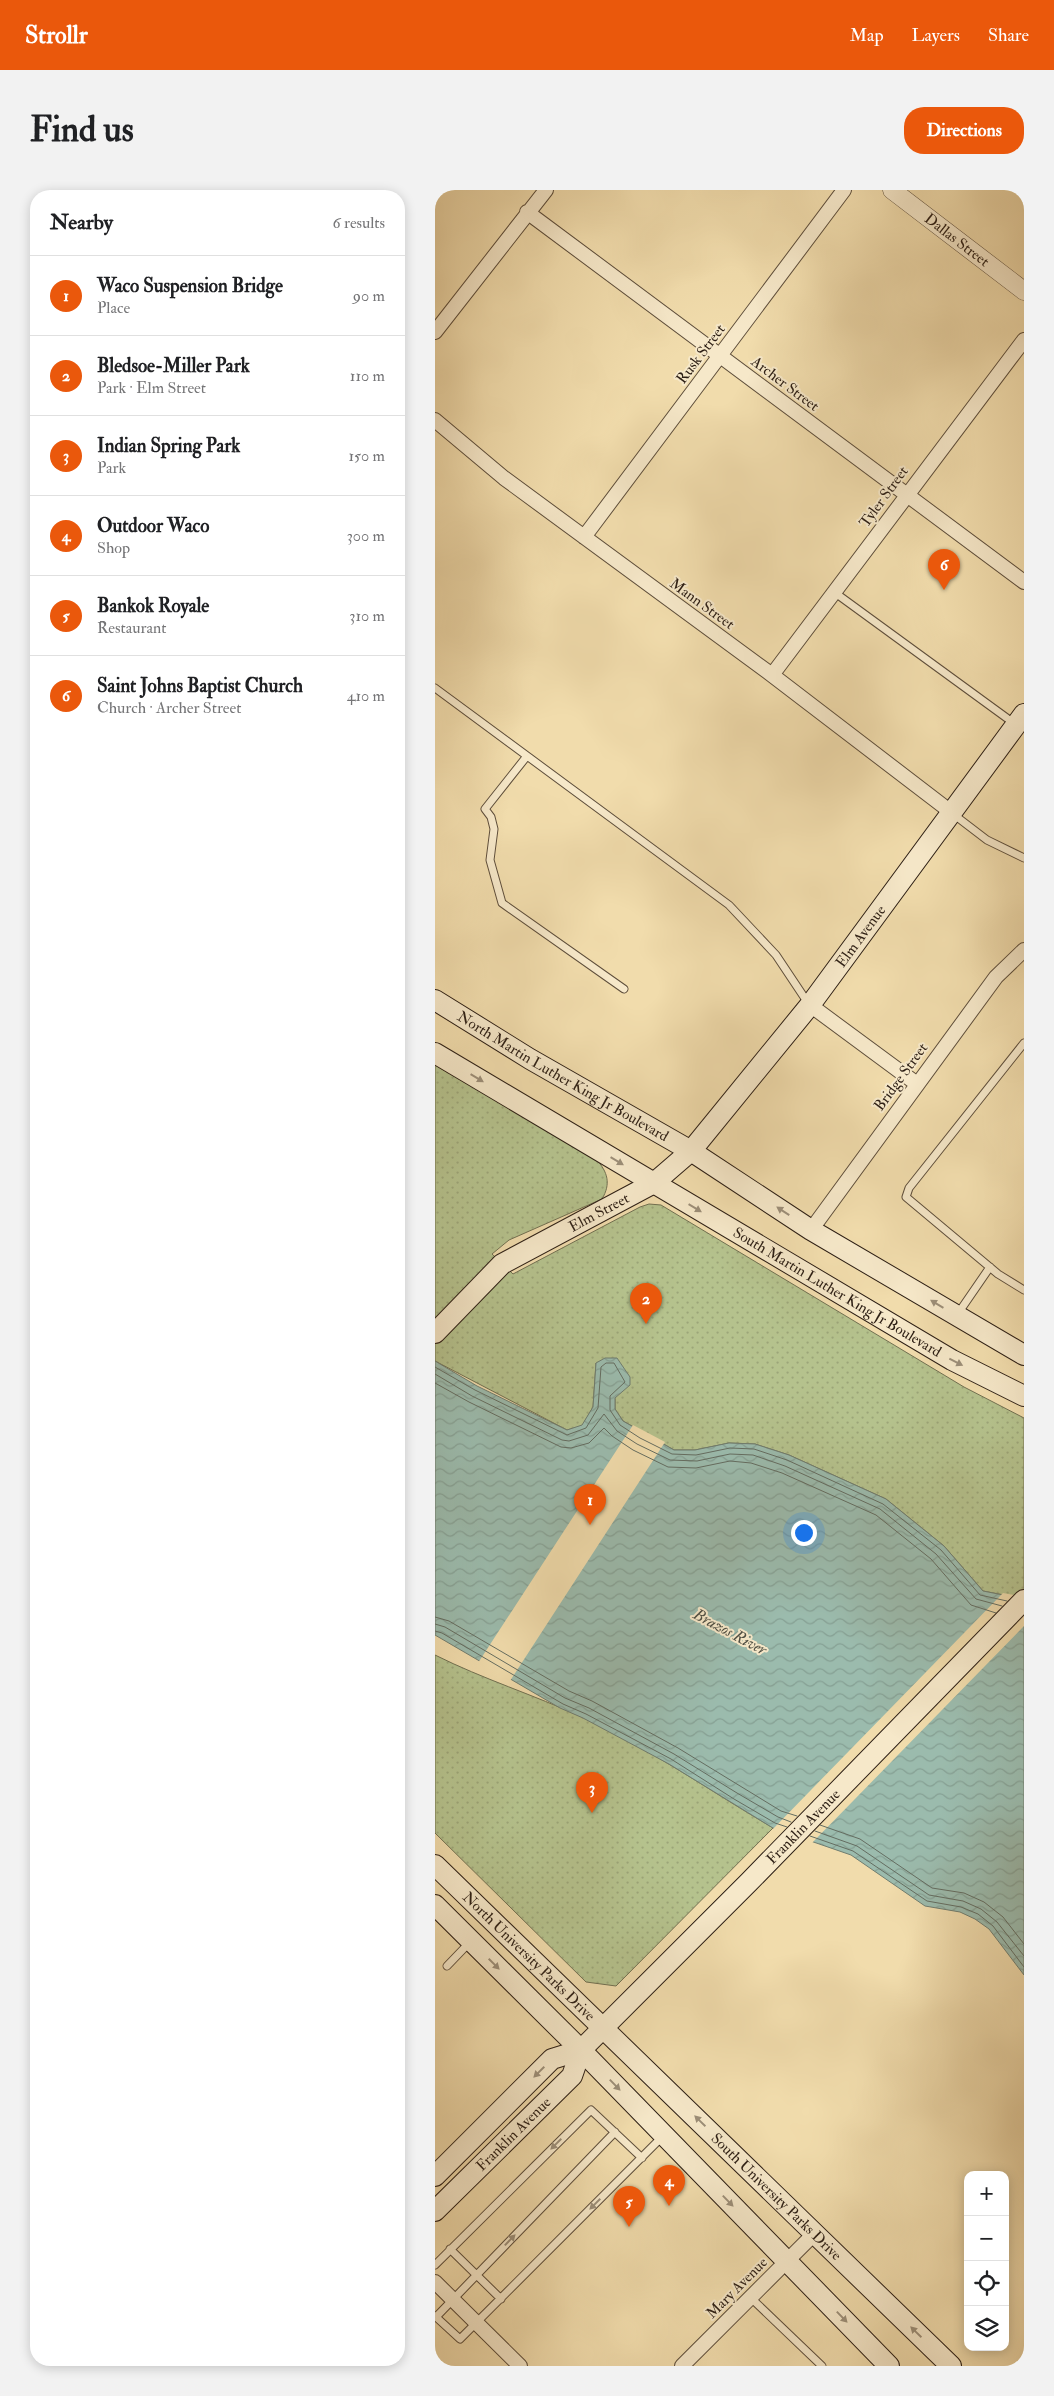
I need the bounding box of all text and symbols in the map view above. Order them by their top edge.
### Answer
text: Strollr [25,20,88,51]
text: Map [850,24,884,47]
text: Layers [912,24,960,47]
text: Share [988,24,1029,47]
button: Directions [904,107,1024,154]
text: Find us [30,108,134,152]
text: Nearby [50,209,113,236]
street label: Dallas Street [921,209,993,271]
text: 6 results [333,213,385,233]
text: Waco Suspension Bridge [97,274,283,298]
text: 1 [63,286,69,306]
text: 90 m [353,286,385,306]
text: Place [97,298,130,318]
street label: Rusk Street [672,320,730,388]
street label: Archer Street [746,352,823,416]
text: Bledsoe-Miller Park [97,354,250,378]
text: 2 [62,366,70,386]
text: 110 m [350,366,385,386]
text: Park · Elm Street [97,378,206,398]
text: Indian Spring Park [97,434,240,458]
text: 3 [63,446,69,466]
text: 150 m [348,446,385,466]
text: Park [97,458,126,478]
street label: Tyler Street [855,463,913,531]
text: Outdoor Waco [97,514,209,538]
text: 4 [62,526,70,546]
text: 300 m [347,526,385,546]
text: Shop [97,538,130,558]
pin: 6 [928,549,960,590]
street label: Mann Street [666,574,738,634]
text: Bankok Royale [97,594,209,618]
text: 5 [62,606,70,626]
text: 310 m [349,606,385,626]
text: Restaurant [97,618,166,638]
text: Saint Johns Baptist Church [97,674,303,698]
text: 6 [62,686,70,706]
text: 410 m [347,686,385,706]
text: Church · Archer Street [97,698,241,718]
street label: Elm Avenue [831,901,890,971]
street label: North Martin Luther King Jr Boulevard [454,1007,673,1146]
street label: Bridge Street [870,1039,932,1115]
one-way arrow [470,1073,483,1082]
one-way arrow [610,1156,623,1165]
street label: Elm Street [565,1188,632,1236]
one-way arrow [689,1204,702,1213]
one-way arrow [776,1206,789,1216]
street label: South Martin Luther King Jr Boulevard [730,1223,946,1362]
pin: 2 [630,1283,662,1324]
one-way arrow [930,1299,943,1308]
one-way arrow [949,1358,963,1366]
pin: 1 [574,1484,606,1525]
your location [791,1520,817,1546]
water label: Brazos River [689,1604,771,1660]
pin: 3 [576,1772,608,1813]
street label: Franklin Avenue [762,1785,844,1868]
street label: North University Parks Drive [459,1888,599,2025]
one-way arrow [488,1958,500,1970]
one-way arrow [533,2065,545,2077]
one-way arrow [609,2079,621,2091]
street label: Franklin Avenue [472,2093,555,2175]
one-way arrow [694,2115,706,2127]
street label: South University Parks Drive [707,2129,846,2264]
one-way arrow [550,2138,562,2150]
pin: 4 [653,2165,685,2206]
map controls [964,2171,1009,2351]
button: + [964,2171,1009,2216]
pin: 5 [613,2186,645,2227]
one-way arrow [722,2195,734,2207]
one-way arrow [589,2198,601,2210]
button: − [964,2216,1009,2261]
one-way arrow [504,2234,516,2246]
street label: Mary Avenue [702,2253,772,2323]
button: locate [964,2261,1009,2306]
button: layers [964,2306,1009,2351]
one-way arrow [836,2311,848,2323]
one-way arrow [911,2326,923,2338]

